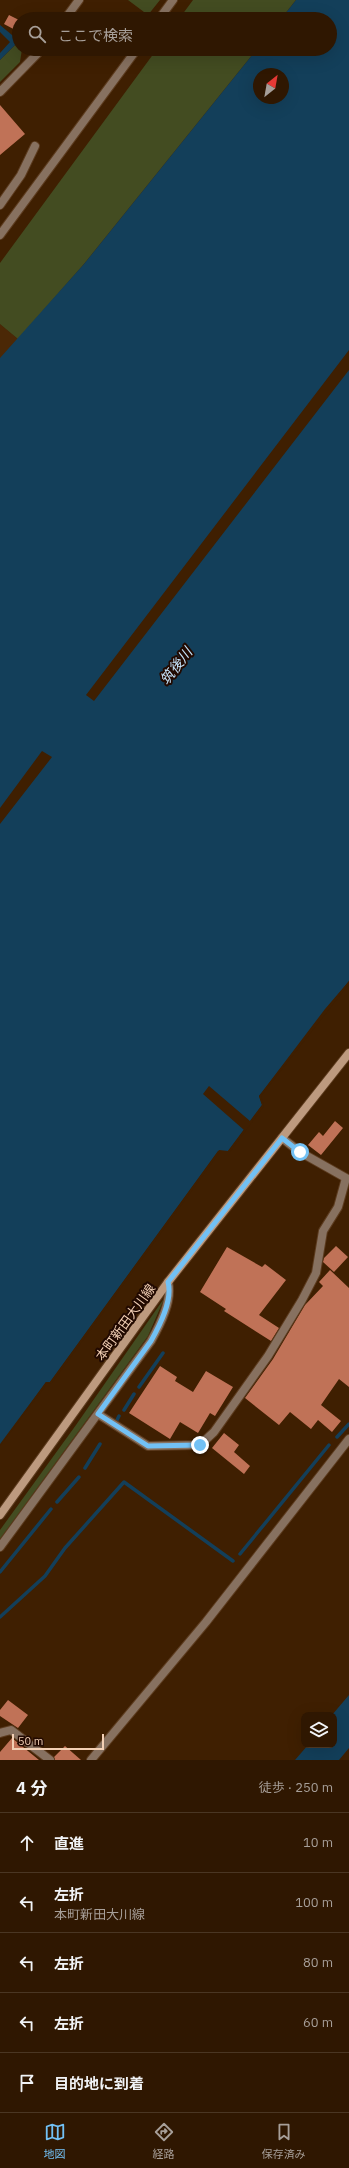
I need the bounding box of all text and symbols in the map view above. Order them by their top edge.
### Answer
search box [12,12,337,56]
icon: search [26,23,48,45]
text: ここで検索 [58,26,133,45]
north arrow [253,68,289,104]
water label: 筑後川 [156,642,197,688]
route start [291,1143,309,1161]
street label: 本町新田大川線 [92,1280,159,1364]
route end [191,1436,209,1454]
map controls [301,1712,337,1748]
button: layers [301,1712,337,1748]
scale bar [12,1732,104,1751]
text: 50 m [18,1734,43,1748]
text: 4 分 [16,1777,47,1799]
text: 徒歩 · 250 m [259,1779,333,1796]
icon: ahead [16,1832,38,1854]
text: 直進 [54,1834,84,1853]
text: 10 m [303,1834,333,1851]
text: 左折 [54,1885,84,1904]
icon: left [16,1892,38,1914]
text: 100 m [295,1894,333,1911]
text: 本町新田大川線 [54,1906,145,1923]
icon: left [16,1952,38,1974]
text: 左折 [54,1954,84,1973]
text: 80 m [303,1954,333,1971]
icon: left [16,2012,38,2034]
text: 左折 [54,2014,84,2033]
text: 60 m [303,2014,333,2031]
icon: arrive [16,2072,38,2094]
text: 目的地に到着 [54,2074,144,2093]
tab: 地図 [44,2121,66,2161]
tab: 経路 [153,2121,175,2161]
tab: 保存済み [262,2121,306,2161]

